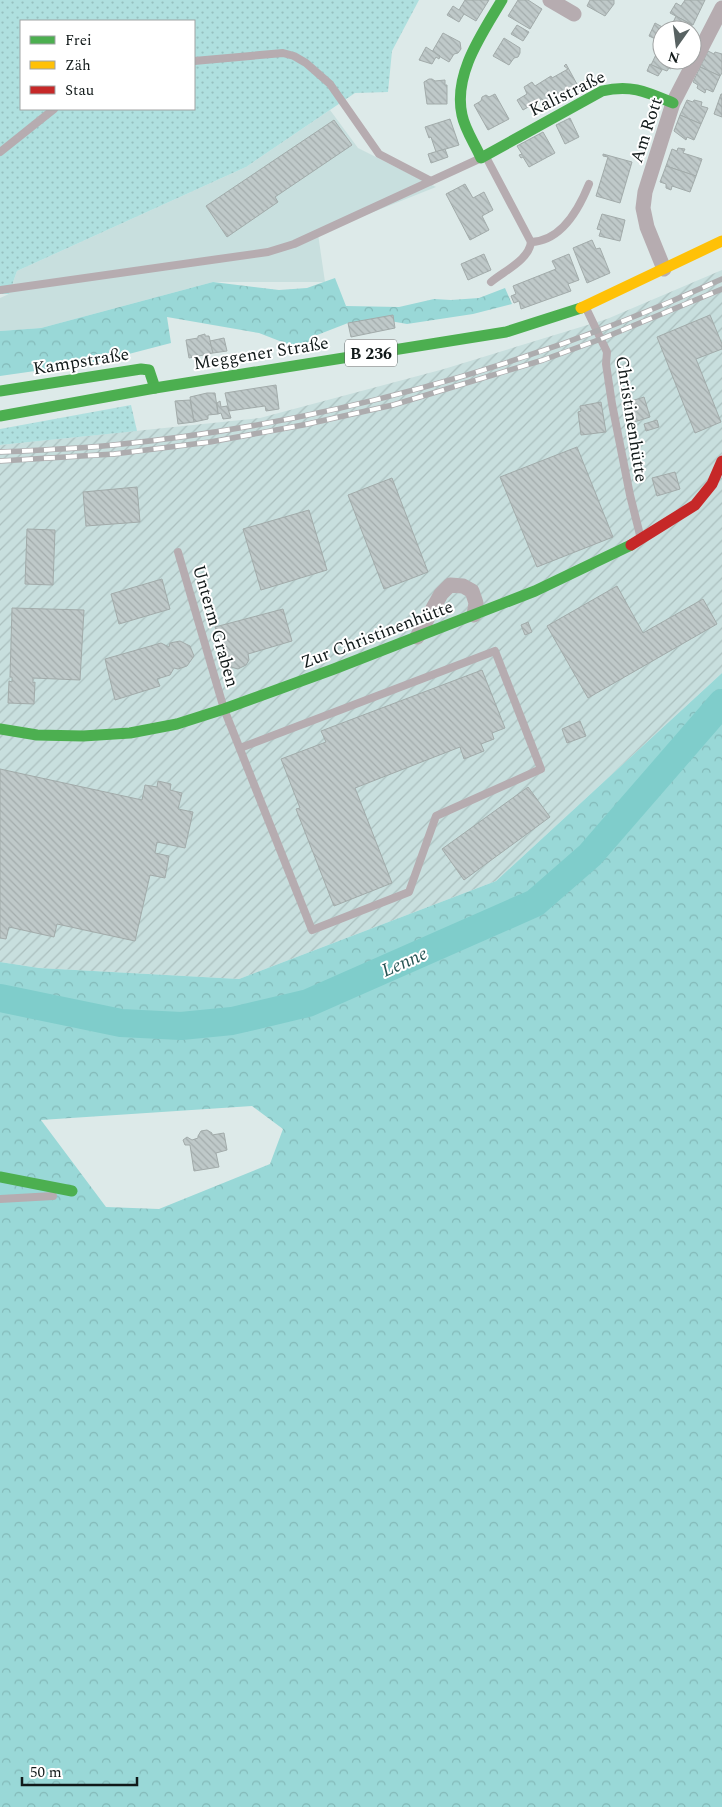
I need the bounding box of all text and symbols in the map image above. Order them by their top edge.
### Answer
legend [20,20,195,110]
north arrow [652,20,702,70]
text: Frei [65,29,92,52]
text: N [666,46,682,69]
text: Zäh [65,54,91,77]
street label: Kalistraße [524,63,610,124]
text: Stau [65,79,94,102]
street label: Am Rott [623,94,670,167]
street label: Meggener Straße [191,329,331,378]
road number: B 236 [345,339,397,366]
street label: Kampstraße [31,341,131,382]
street label: Christinenhütte [608,354,655,484]
street label: Unterm Graben [185,562,246,690]
street label: Zur Christinenhütte [297,593,457,676]
water label: Lenne [377,939,432,985]
scale bar [22,1754,138,1786]
text: 50 m [30,1761,62,1784]

